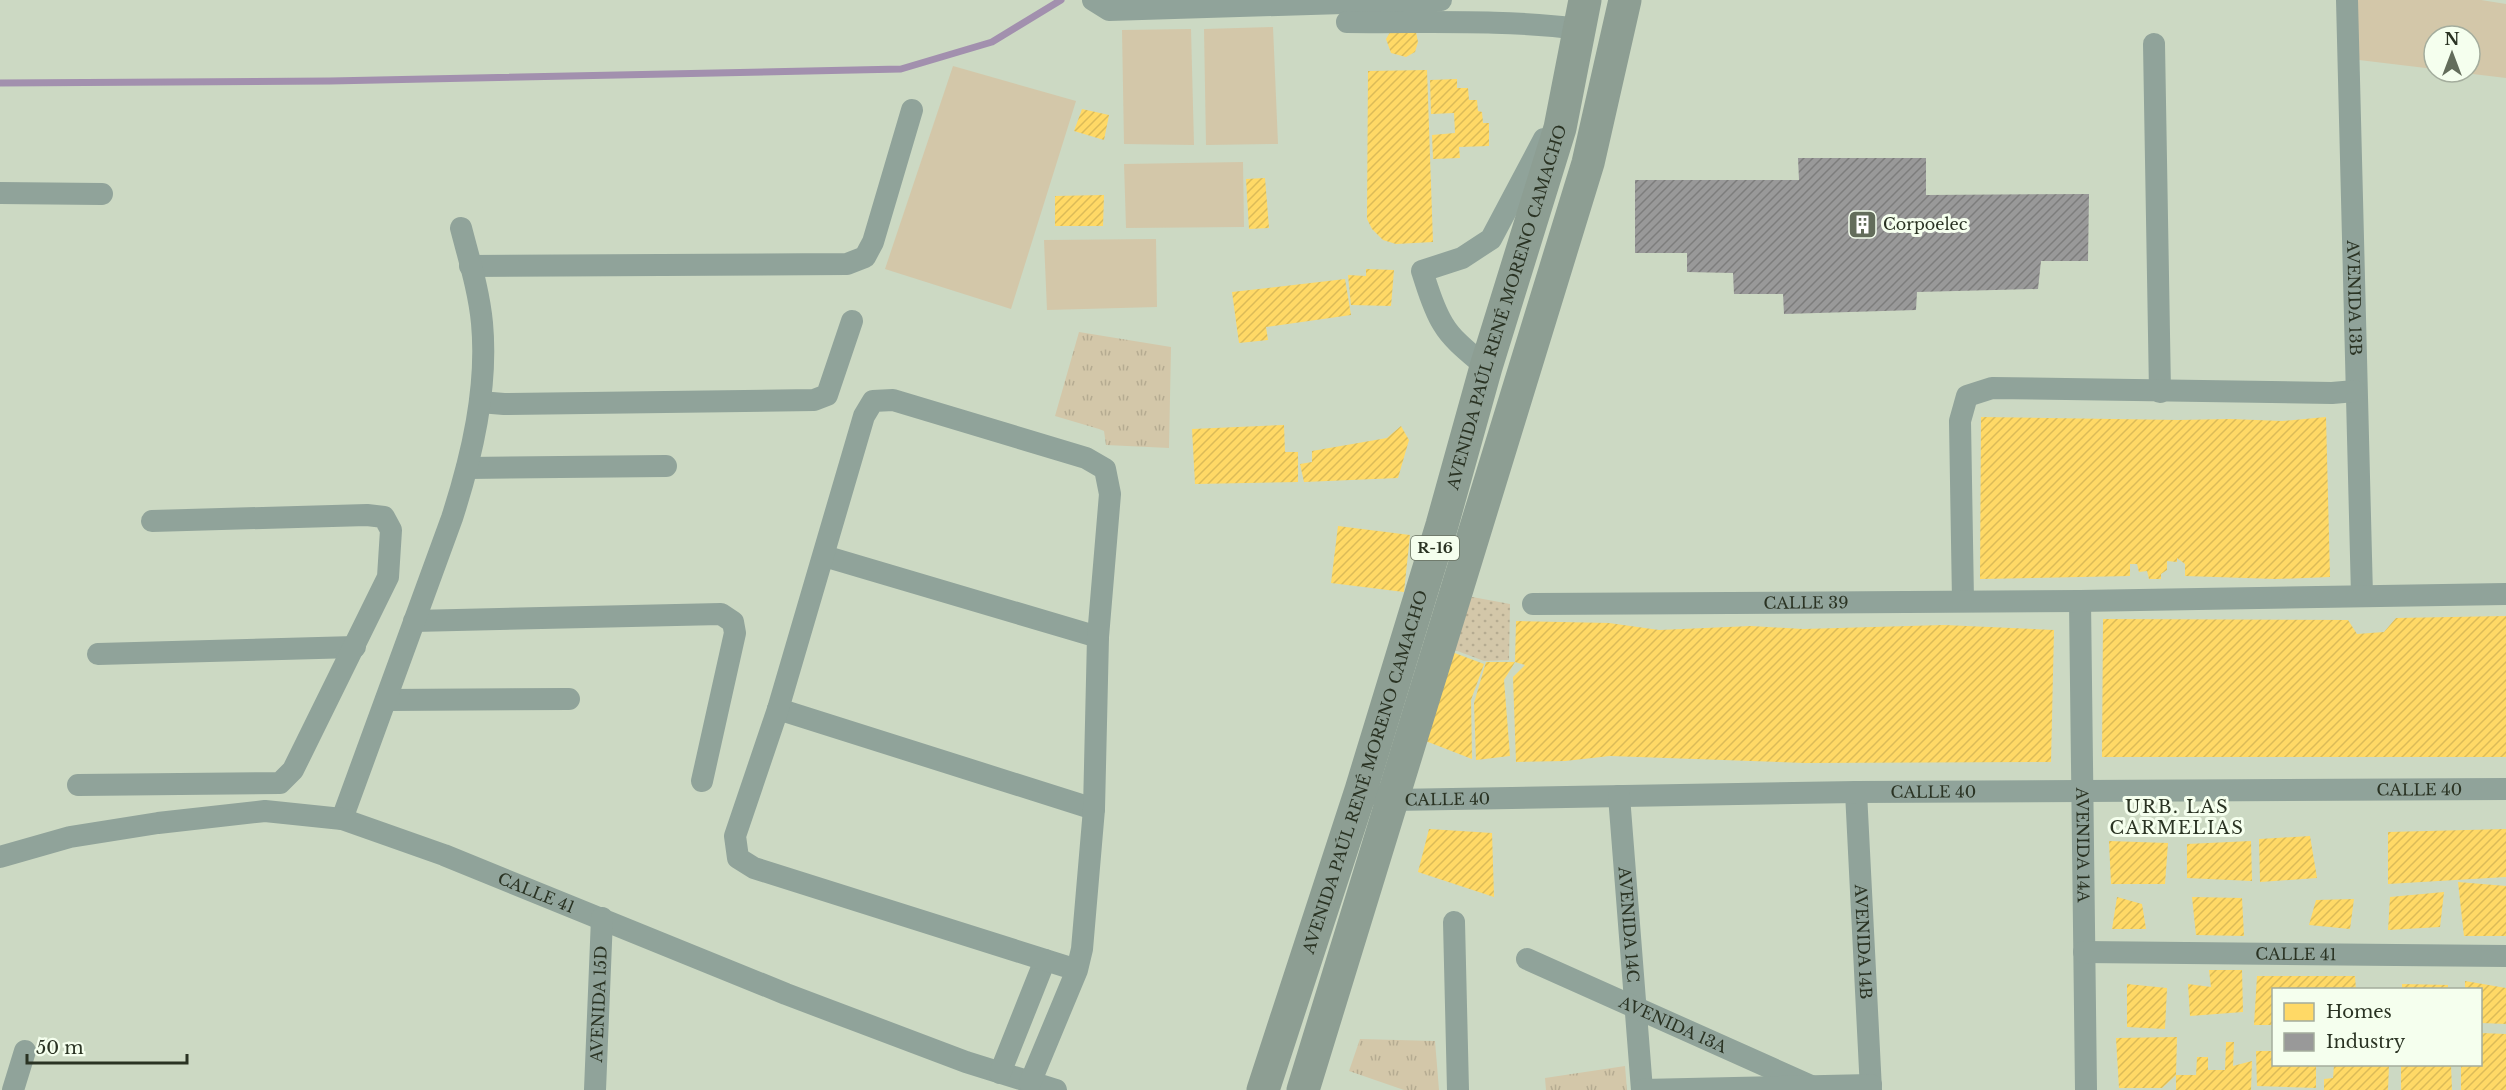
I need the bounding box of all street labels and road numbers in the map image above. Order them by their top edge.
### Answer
street label: AVENIDA PAÚL RENÉ MORENO CAMACHO [1442,122,1571,493]
street label: AVENIDA 13B [2343,239,2366,356]
road number: R-16 [1411,536,1459,560]
street label: AVENIDA PAÚL RENÉ MORENO CAMACHO [1298,588,1432,957]
street label: CALLE 39 [1764,592,1848,613]
street label: CALLE 40 [2377,779,2462,800]
street label: CALLE 40 [1891,781,1976,802]
street label: AVENIDA 14A [2072,786,2094,903]
street label: CALLE 40 [1404,788,1490,810]
street label: AVENIDA 14C [1614,865,1644,983]
street label: CALLE 41 [495,868,578,917]
street label: AVENIDA 14B [1851,883,1876,1000]
street label: CALLE 41 [2255,944,2337,964]
street label: AVENIDA 15D [586,945,611,1064]
street label: AVENIDA 13A [1615,991,1731,1057]

